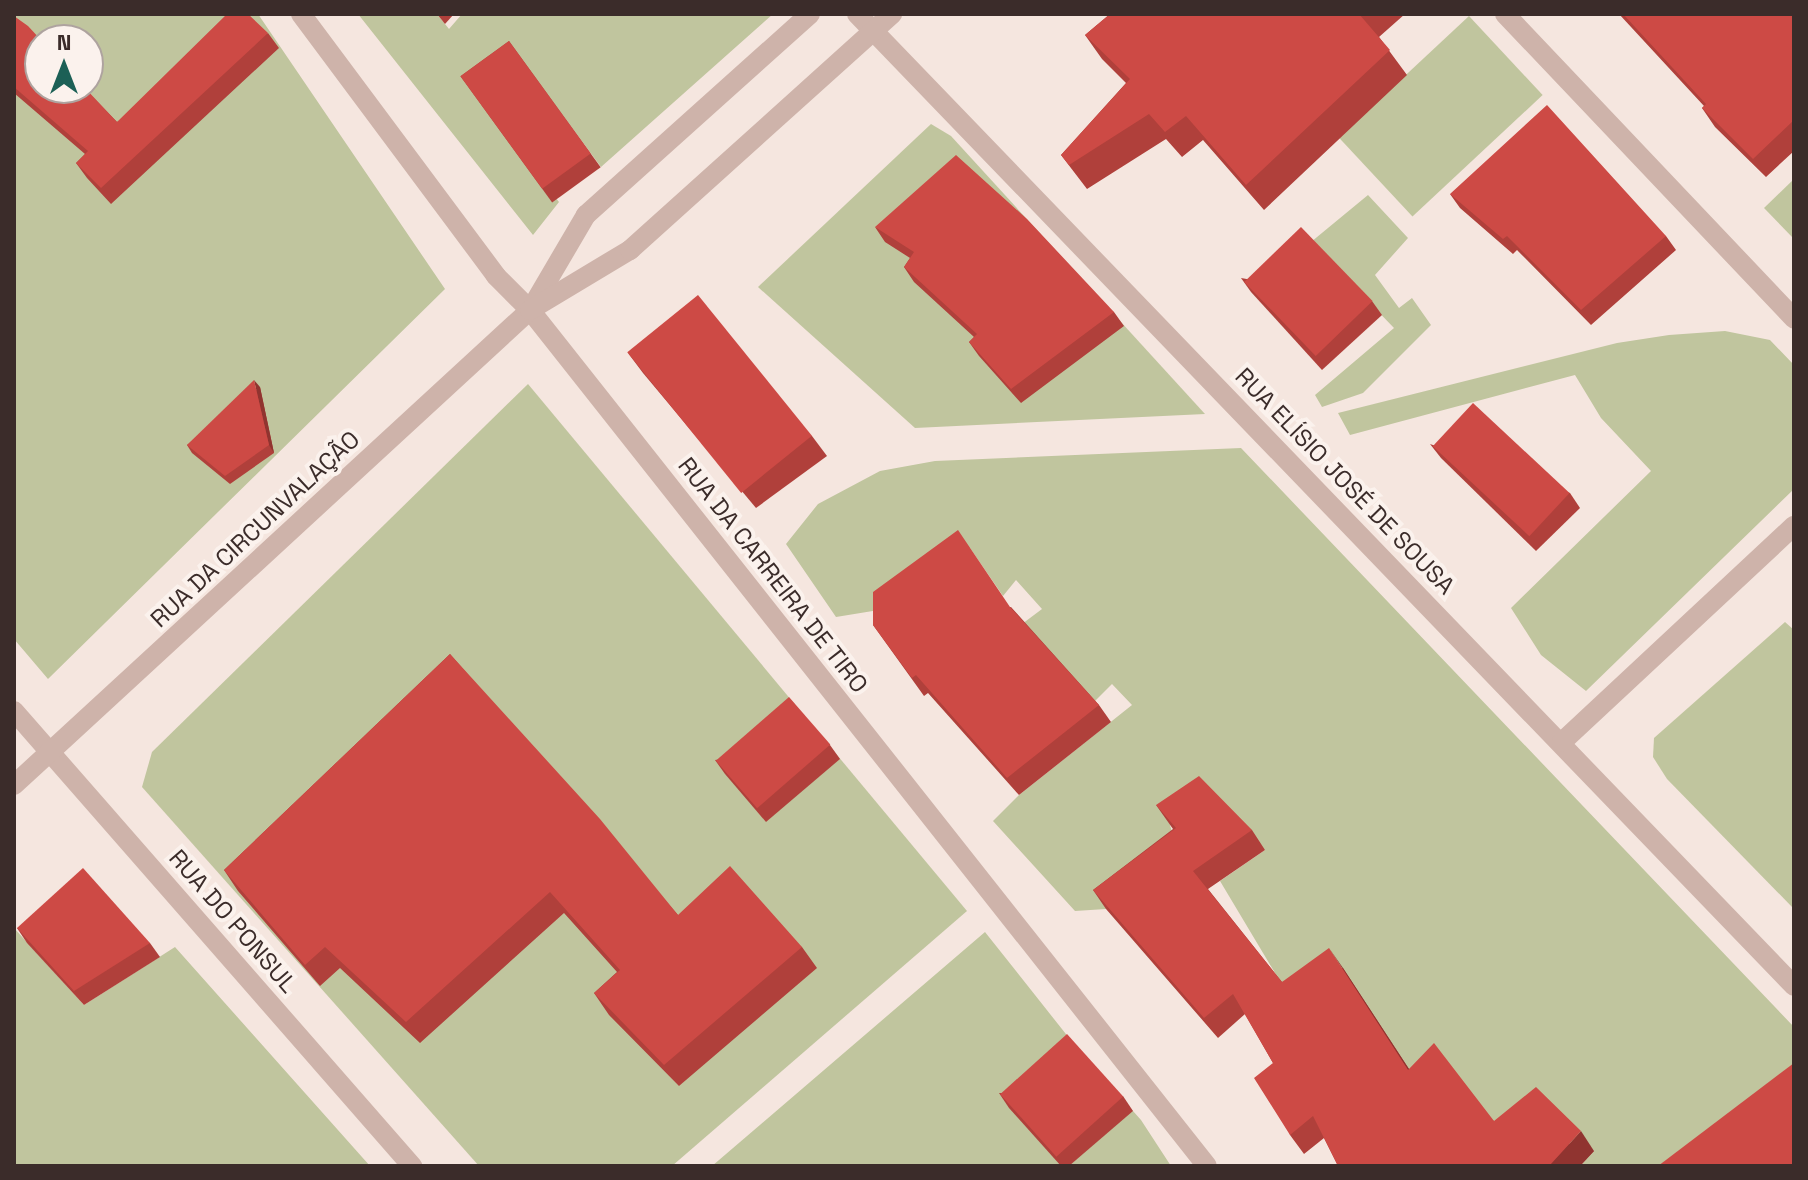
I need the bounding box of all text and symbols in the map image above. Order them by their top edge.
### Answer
north arrow [24,24,104,104]
text: N [57,28,71,56]
street label: RUA ELÍSIO JOSÉ DE SOUSA [1229,362,1461,600]
street label: RUA DA CIRCUNVALAÇÃO [144,424,366,634]
street label: RUA DA CARREIRA DE TIRO [672,451,874,699]
street label: RUA DO PONSUL [163,843,303,999]

